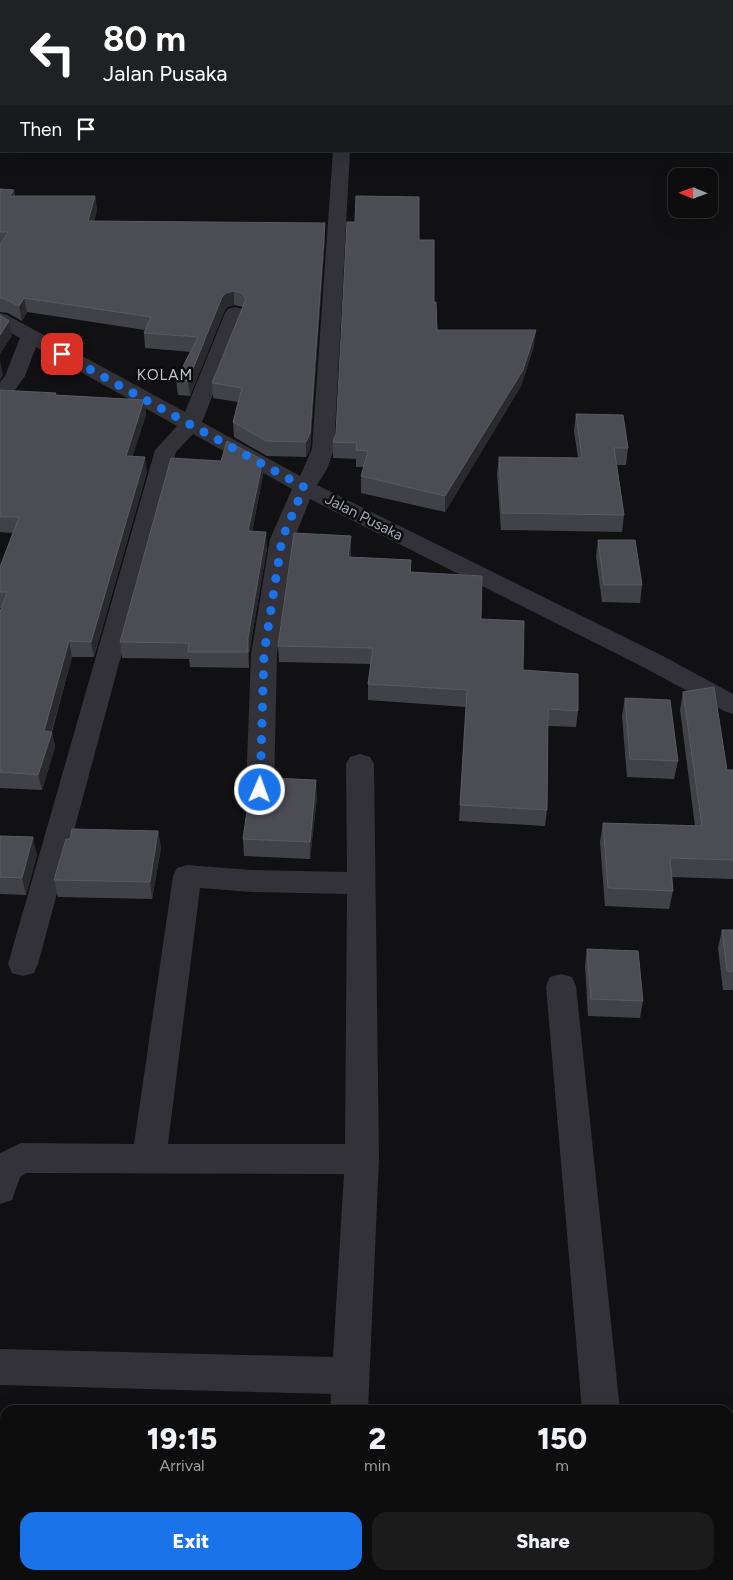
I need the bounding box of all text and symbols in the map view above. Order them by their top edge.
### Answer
text: 80 m [103,18,186,60]
icon: left [20,20,85,85]
text: Jalan Pusaka [103,60,227,87]
icon: arrive [72,115,100,143]
text: Then [20,118,62,141]
north arrow [668,168,718,218]
map controls [668,168,718,218]
pin [41,333,83,375]
icon: arrive [48,340,76,368]
district label: KOLAM [137,366,193,384]
street label: Jalan Pusaka [322,490,406,544]
position arrow [233,763,285,815]
text: 19:15 [147,1420,217,1457]
text: 2 [368,1420,386,1457]
text: 150 [537,1420,587,1457]
text: Arrival [159,1456,205,1475]
text: min [364,1456,390,1475]
text: m [555,1456,569,1475]
button: Exit [20,1512,362,1570]
button: Share [372,1512,714,1570]

